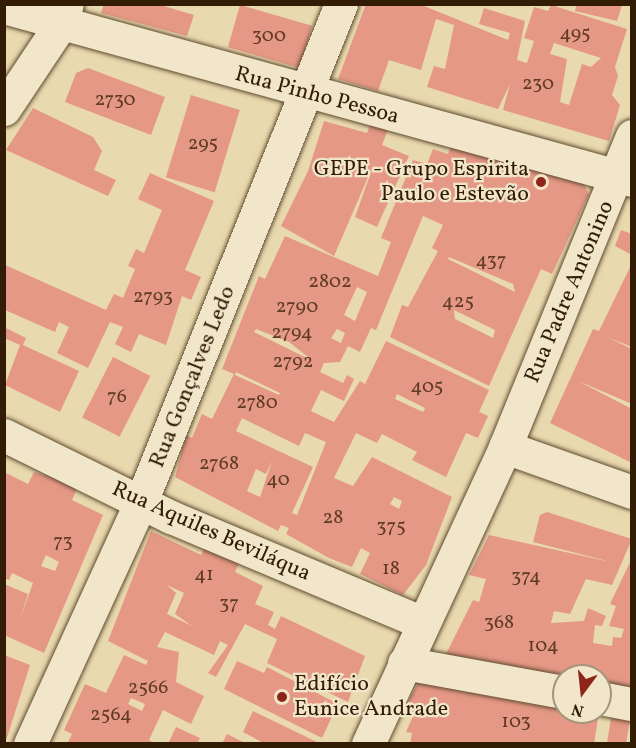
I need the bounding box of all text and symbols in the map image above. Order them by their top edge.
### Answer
house number: 495 [559,22,591,46]
house number: 300 [252,24,286,48]
street label: Rua Pinho Pessoa [232,61,402,131]
house number: 230 [522,72,554,96]
house number: 2730 [94,88,136,112]
house number: 295 [188,132,218,156]
place label: GEPE - Grupo Espirita Paulo e Estevão [313,156,529,208]
marker: GEPE - Grupo Espirita Paulo e Estevão [534,175,548,189]
street label: Rua Padre Antonino [520,197,620,387]
house number: 437 [475,249,507,273]
house number: 2802 [308,270,352,294]
street label: Rua Gonçalves Ledo [144,282,242,472]
house number: 2793 [133,285,173,309]
house number: 425 [442,290,474,314]
house number: 2790 [276,295,318,319]
house number: 2794 [271,321,313,345]
house number: 2792 [273,350,313,374]
house number: 405 [411,375,443,399]
house number: 76 [107,385,127,409]
house number: 2780 [236,391,278,415]
house number: 2768 [199,452,239,476]
house number: 40 [266,468,290,492]
street label: Rua Aquiles Beviláqua [108,476,314,588]
house number: 28 [323,506,343,530]
house number: 375 [376,515,406,539]
house number: 73 [53,530,73,554]
house number: 18 [382,557,400,581]
house number: 41 [194,563,214,587]
house number: 374 [511,565,541,589]
house number: 37 [219,592,239,616]
house number: 368 [484,611,514,635]
house number: 104 [527,634,559,658]
north arrow [552,664,612,724]
place label: Edifício Eunice Andrade [294,671,448,722]
house number: 2566 [128,676,168,700]
marker: Edifício Eunice Andrade [275,690,289,704]
text: N [569,697,586,722]
house number: 2564 [90,703,132,727]
house number: 103 [501,710,531,734]

